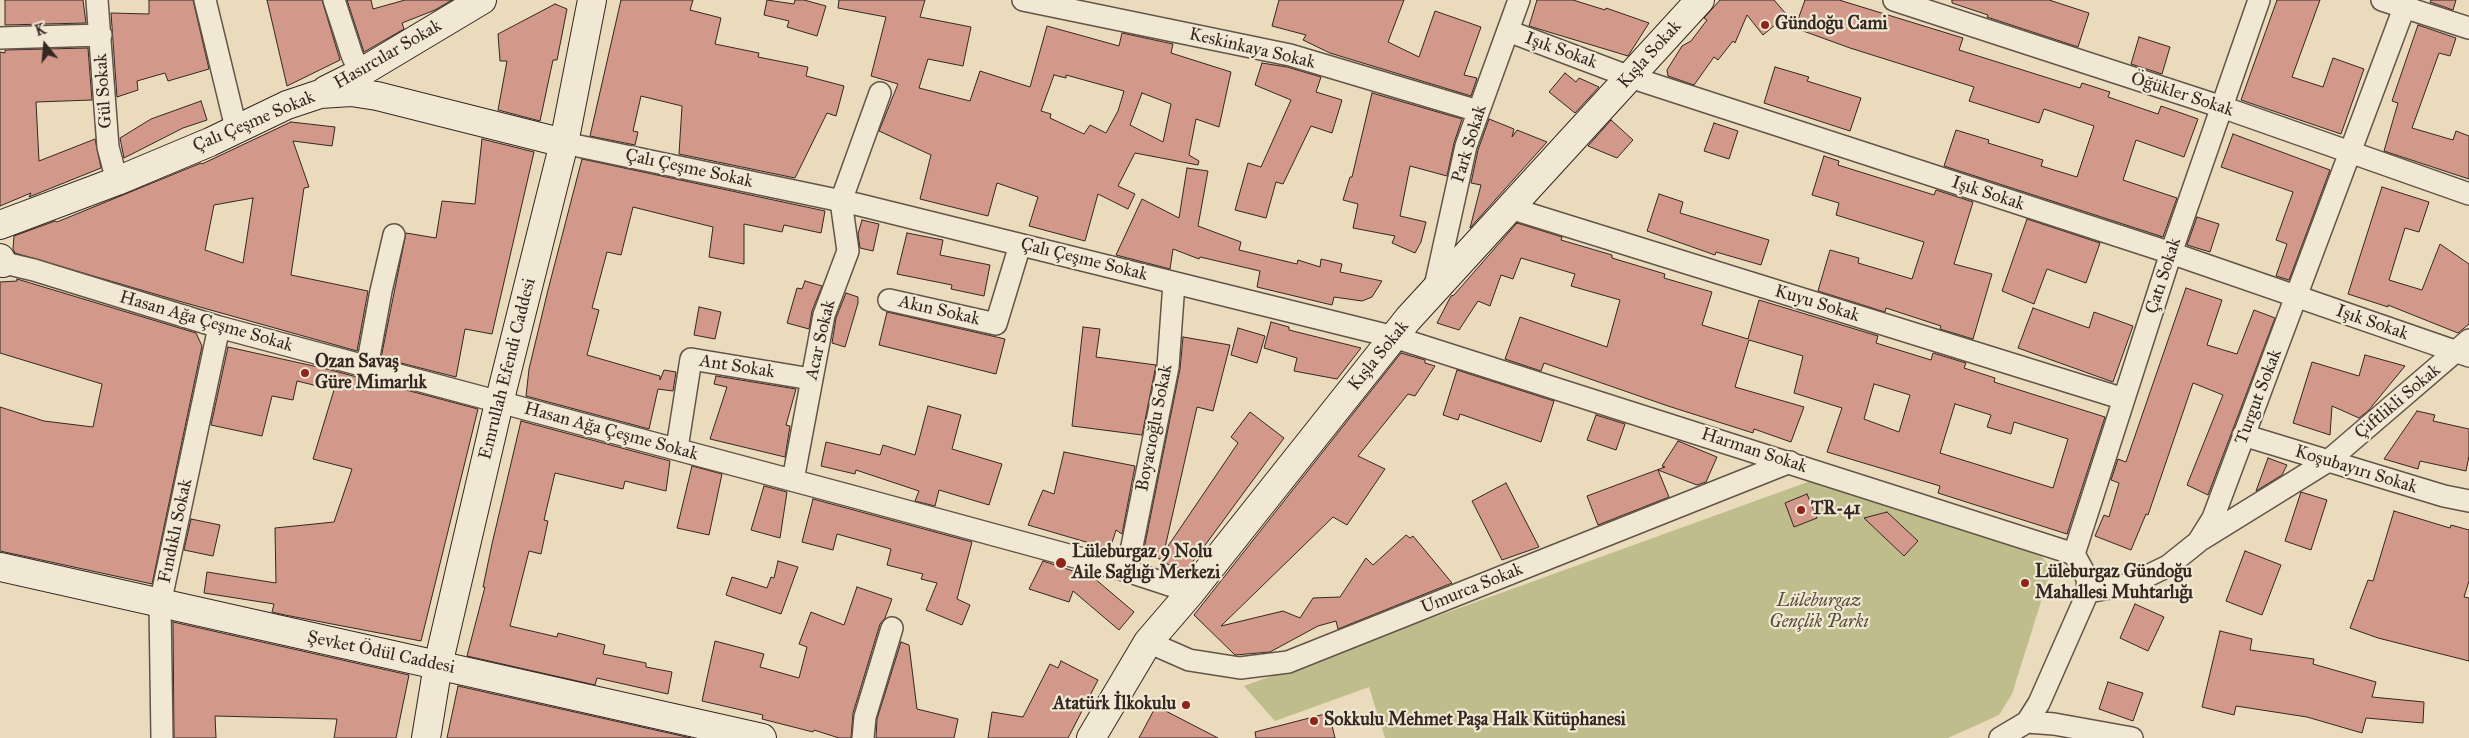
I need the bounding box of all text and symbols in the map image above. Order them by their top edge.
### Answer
place label: Gündoğu Cami [1775,14,1888,36]
street label: Hasırcılar Sokak [330,15,446,95]
street label: Kışla Sokak [1614,16,1686,94]
marker: Gündoğu Cami [1759,19,1771,31]
north arrow [20,20,70,70]
text: K [33,21,48,40]
street label: Keskinkaya Sokak [1187,24,1317,74]
street label: Işık Sokak [1522,28,1600,74]
street label: Gül Sokak [91,53,117,129]
street label: Öğükler Sokak [2128,68,2236,122]
street label: Çalı Çeşme Sokak [190,87,318,157]
street label: Park Sokak [1448,102,1492,186]
street label: Çalı Çeşme Sokak [623,145,755,193]
street label: Işık Sokak [1949,172,2027,216]
street label: Çalı Çeşme Sokak [1018,234,1150,286]
street label: Çatı Sokak [2142,235,2186,317]
street label: Emrullah Efendi Caddesi [475,276,541,462]
street label: Kuyu Sokak [1772,281,1862,327]
street label: Hasan Ağa Çeşme Sokak [117,287,295,357]
street label: Akın Sokak [896,291,982,331]
street label: Acar Sokak [801,298,841,382]
street label: Işık Sokak [2333,301,2411,345]
street label: Kışla Sokak [1344,316,1414,396]
street label: Turgut Sokak [2231,346,2287,448]
street label: Ant Sokak [698,350,776,384]
place label: Ozan Savaş Güre Mimarlık [315,352,427,394]
street label: Çiftlikli Sokak [2351,360,2445,444]
street label: Boyacıoğlu Sokak [1132,363,1178,493]
marker: Ozan Savaş Güre Mimarlık [299,367,311,379]
street label: Hasan Ağa Çeşme Sokak [522,398,700,466]
street label: Harman Sokak [1698,424,1810,478]
street label: Koşubayırı Sokak [2292,441,2420,499]
street label: Fındıklı Sokak [154,477,198,585]
place label: TR-41 [1811,499,1861,521]
marker: TR-41 [1795,504,1807,516]
place label: Lüleburgaz 9 Nolu Aile Sağlığı Merkezi [1072,542,1220,584]
marker: Lüleburgaz 9 Nolu Aile Sağlığı Merkezi [1054,556,1068,570]
street label: Umurca Sokak [1418,559,1526,619]
place label: Lüleburgaz Gündoğu Mahallesi Muhtarlığı [2035,562,2193,604]
marker: Lüleburgaz Gündoğu Mahallesi Muhtarlığı [2019,577,2031,589]
park label: Lüleburgaz Gençlik Parkı [1769,591,1869,634]
street label: Şevket Ödül Caddesi [305,627,457,679]
place label: Atatürk İlkokulu [1053,694,1176,716]
marker: Atatürk İlkokulu [1180,699,1192,711]
place label: Sokkulu Mehmet Paşa Halk Kütüphanesi [1324,710,1626,732]
marker: Sokkulu Mehmet Paşa Halk Kütüphanesi [1308,715,1320,727]

